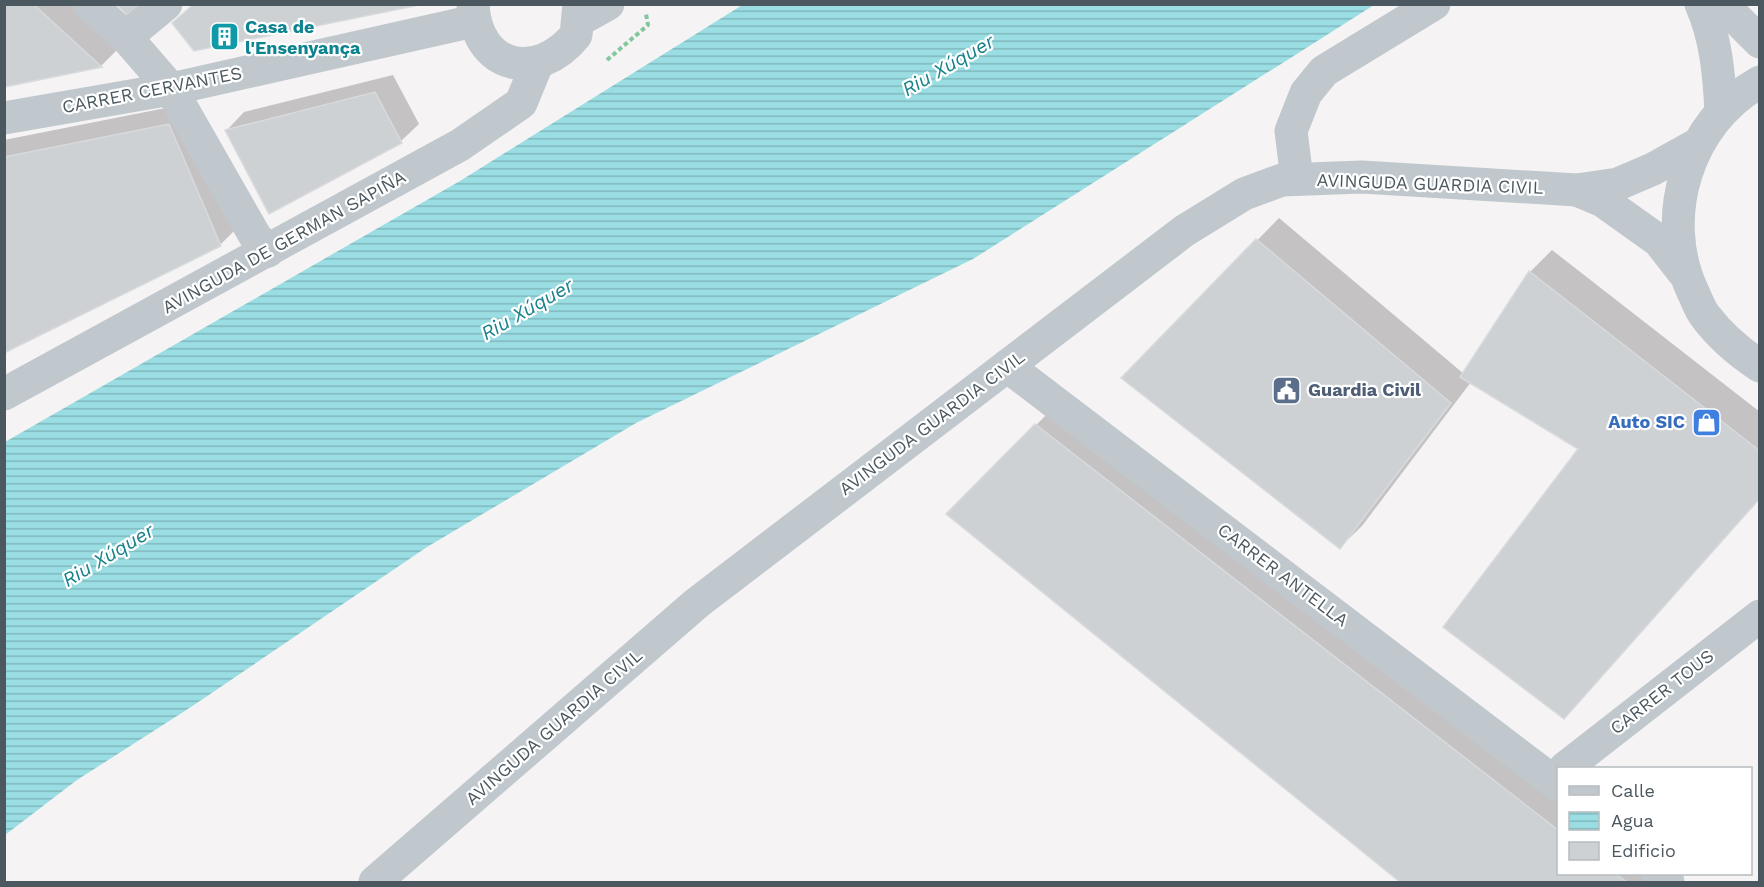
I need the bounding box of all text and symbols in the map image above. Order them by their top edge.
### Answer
place label: Casa de l'Ensenyança [245,16,361,58]
building icon: Casa de l'Ensenyança [208,21,240,53]
water label: Riu Xúquer [897,28,1000,101]
street label: CARRER CERVANTES [60,62,244,117]
street label: AVINGUDA DE GERMAN SAPIÑA [158,166,409,317]
street label: AVINGUDA GUARDIA CIVIL [1316,169,1544,198]
water label: Riu Xúquer [476,272,579,345]
street label: AVINGUDA GUARDIA CIVIL [835,346,1029,499]
public building icon: Guardia Civil [1271,374,1303,406]
place label: Guardia Civil [1308,379,1421,400]
shop icon: Auto SIC [1690,406,1722,438]
place label: Auto SIC [1608,411,1685,432]
water label: Riu Xúquer [58,518,159,592]
street label: CARRER ANTELLA [1214,519,1353,631]
street label: AVINGUDA GUARDIA CIVIL [461,644,646,809]
street label: CARRER TOUS [1606,645,1718,739]
legend [1557,767,1752,875]
text: Calle [1611,780,1655,801]
text: Agua [1611,810,1654,831]
text: Edificio [1611,840,1676,861]

